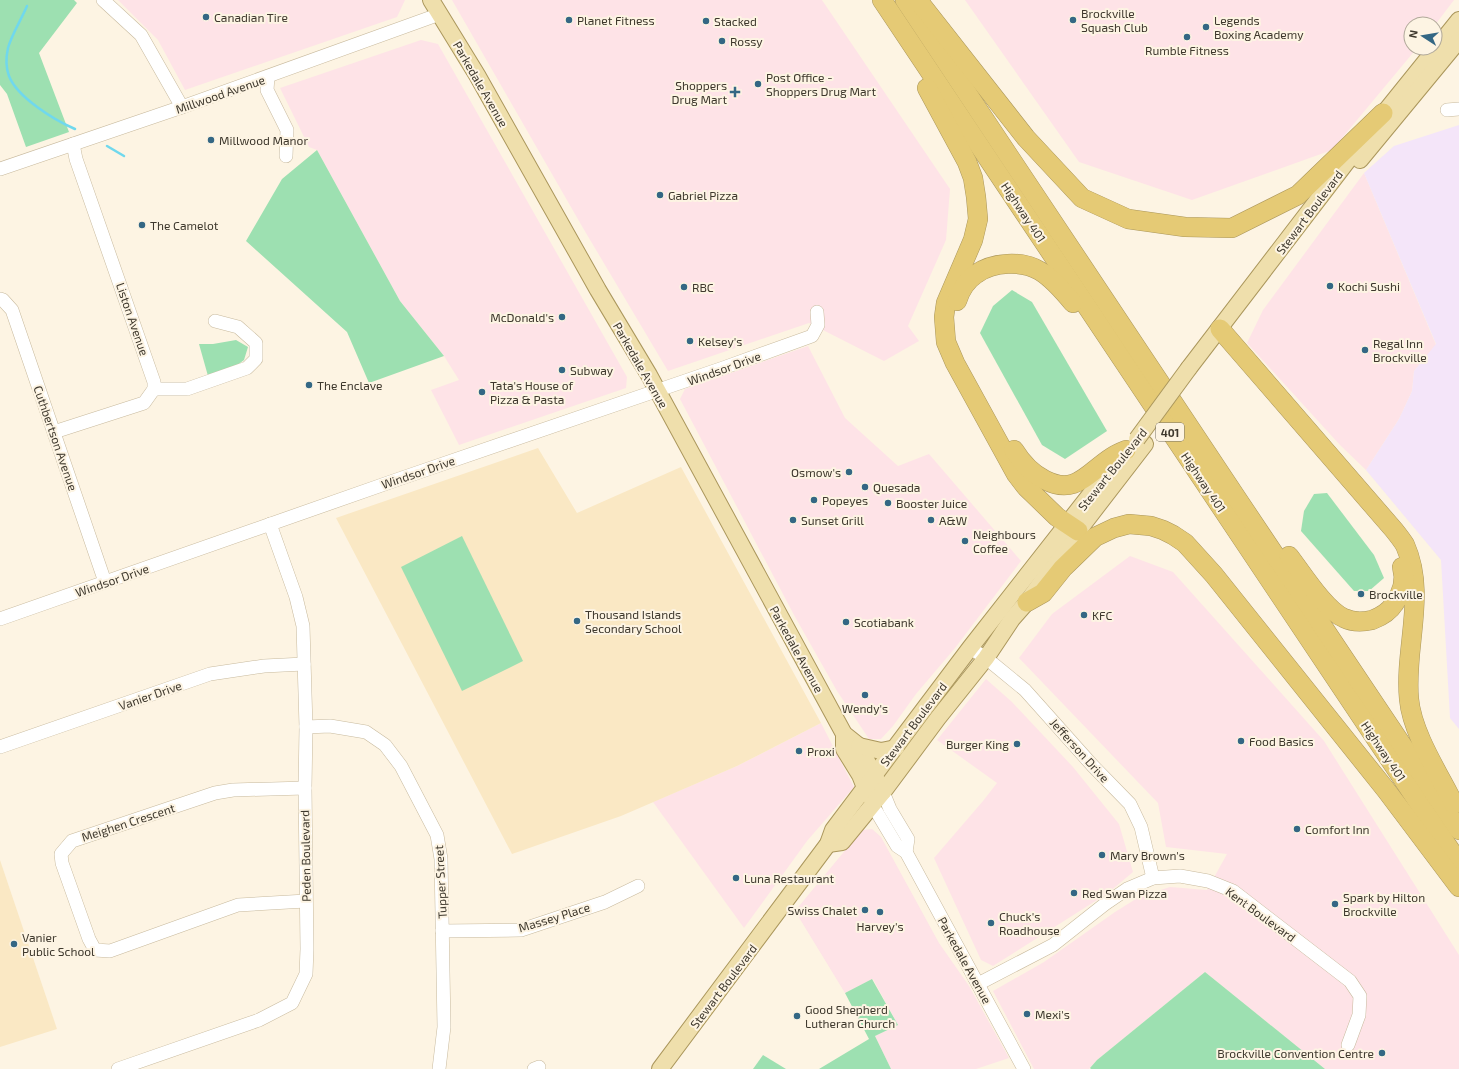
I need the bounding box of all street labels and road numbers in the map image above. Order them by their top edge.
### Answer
street label: Parkedale Avenue [451,39,511,129]
street label: Millwood Avenue [174,72,266,116]
street label: Stewart Boulevard [1273,167,1345,257]
street label: Highway 401 [999,179,1049,245]
street label: Liston Avenue [114,281,152,357]
street label: Parkedale Avenue [611,320,671,410]
street label: Windsor Drive [686,348,762,388]
street label: Cuthbertson Avenue [31,384,81,492]
road number: 401 [1156,423,1184,441]
street label: Stewart Boulevard [1075,425,1149,513]
street label: Highway 401 [1179,449,1229,515]
street label: Windsor Drive [379,453,457,491]
street label: Windsor Drive [73,561,151,599]
street label: Parkedale Avenue [767,603,827,695]
street label: Vanier Drive [117,678,183,712]
street label: Stewart Boulevard [877,679,949,769]
street label: Jefferson Drive [1048,715,1112,785]
street label: Highway 401 [1359,718,1409,784]
street label: Meighen Crescent [79,800,177,844]
street label: Peden Boulevard [297,810,313,902]
street label: Tupper Street [431,844,449,919]
street label: Kent Boulevard [1223,884,1299,944]
street label: Massey Place [517,899,591,935]
street label: Parkedale Avenue [935,914,995,1006]
street label: Stewart Boulevard [687,941,759,1031]

